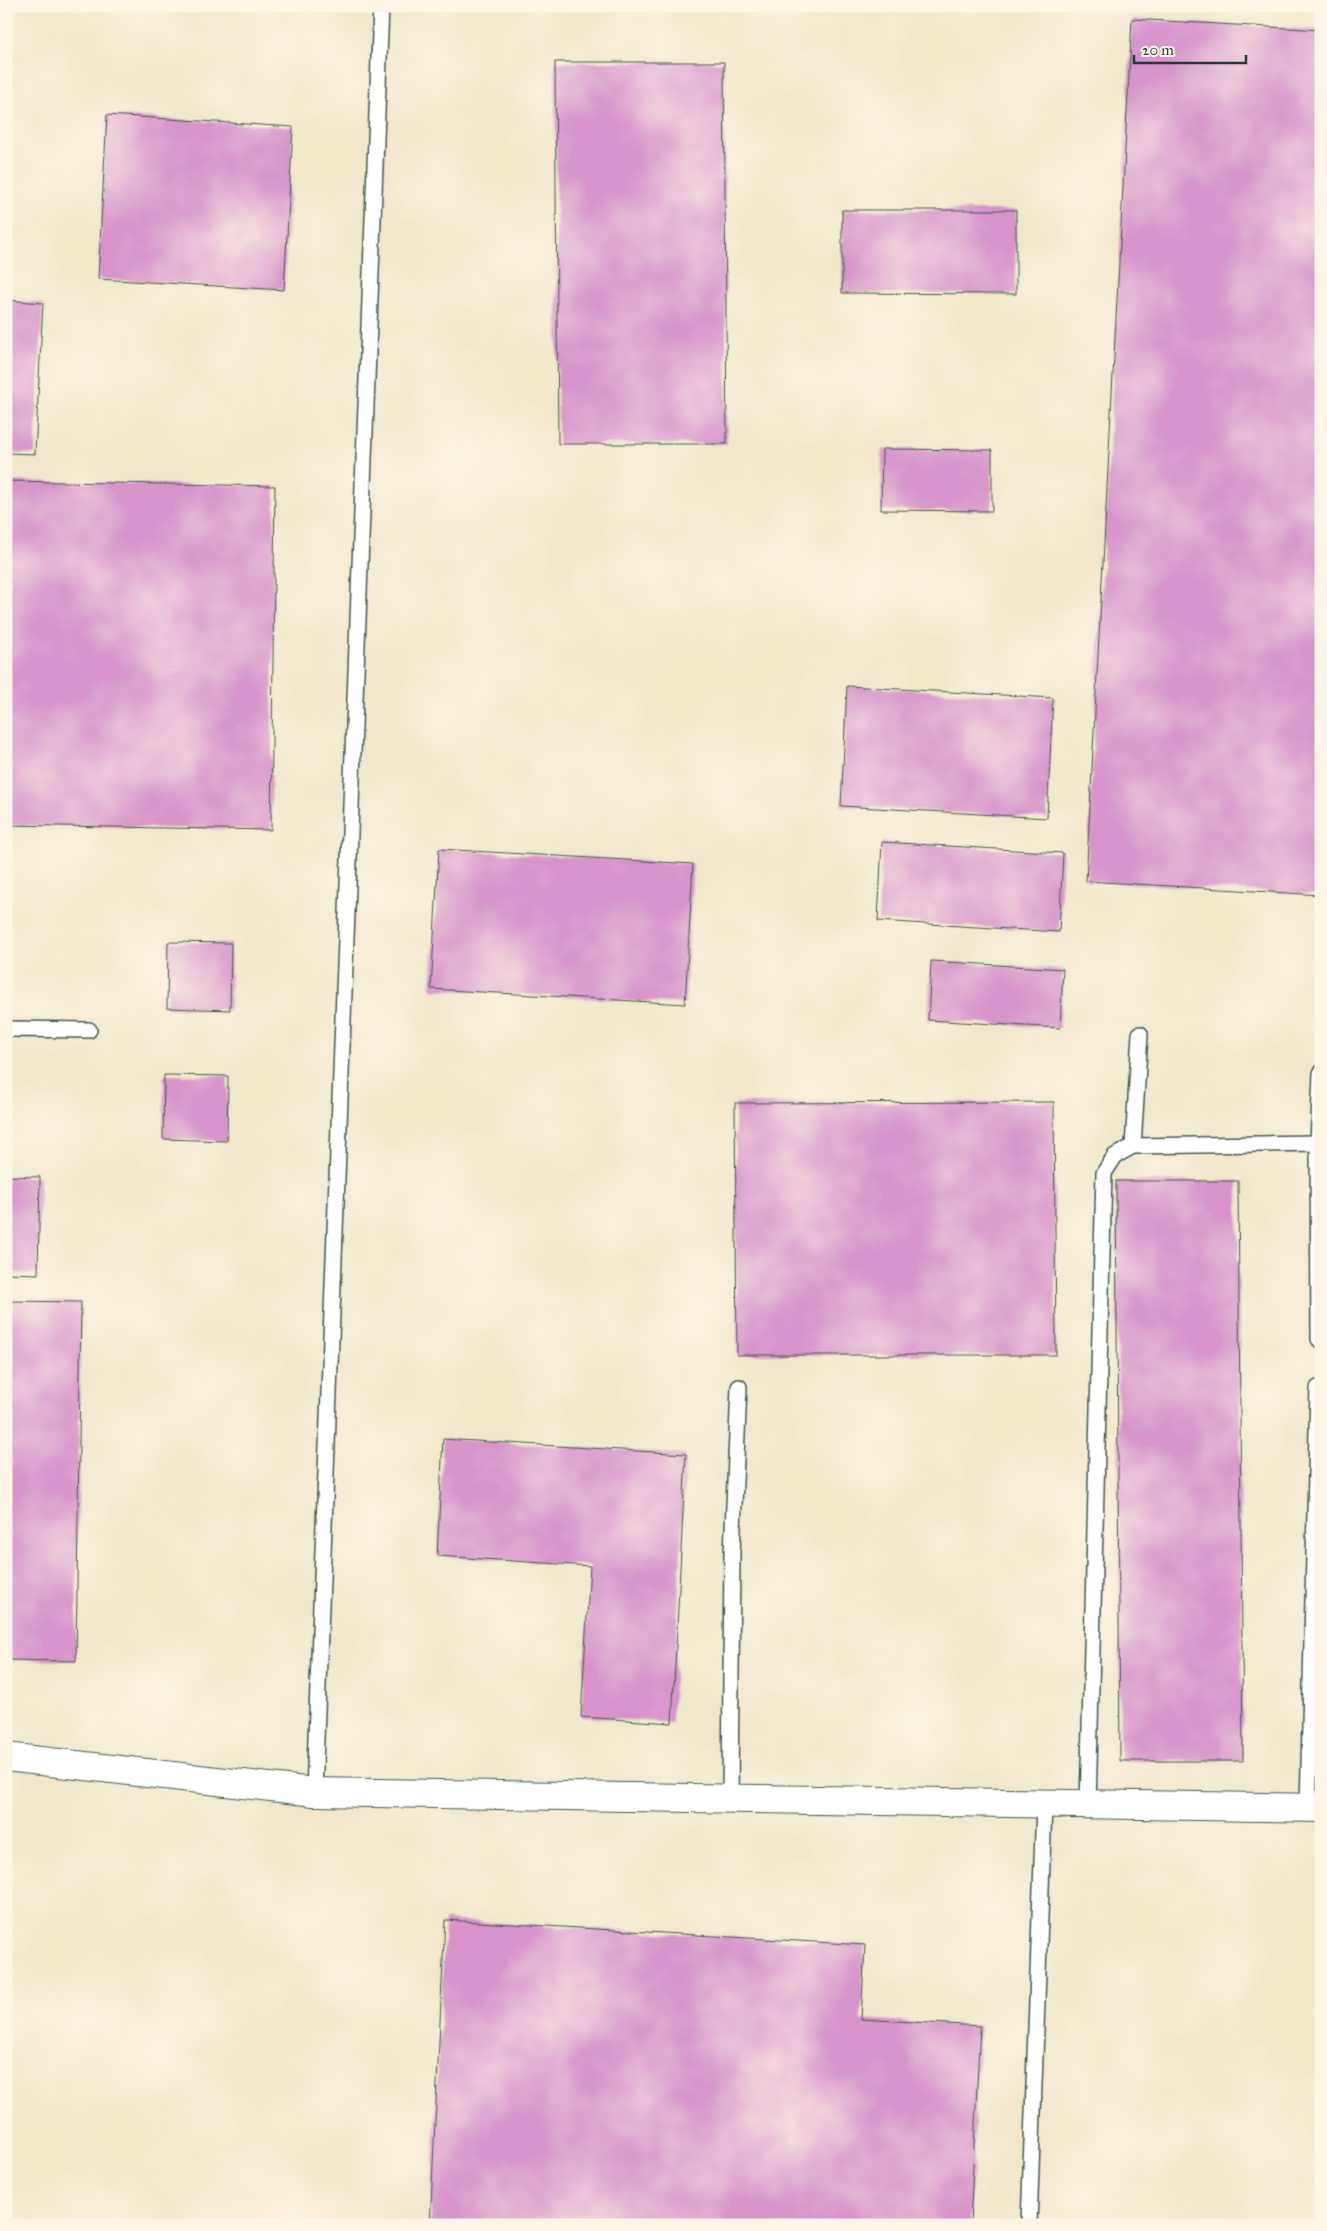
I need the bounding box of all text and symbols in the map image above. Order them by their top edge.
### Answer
scale bar [1134,32,1247,64]
text: 20 m [1142,41,1174,59]

